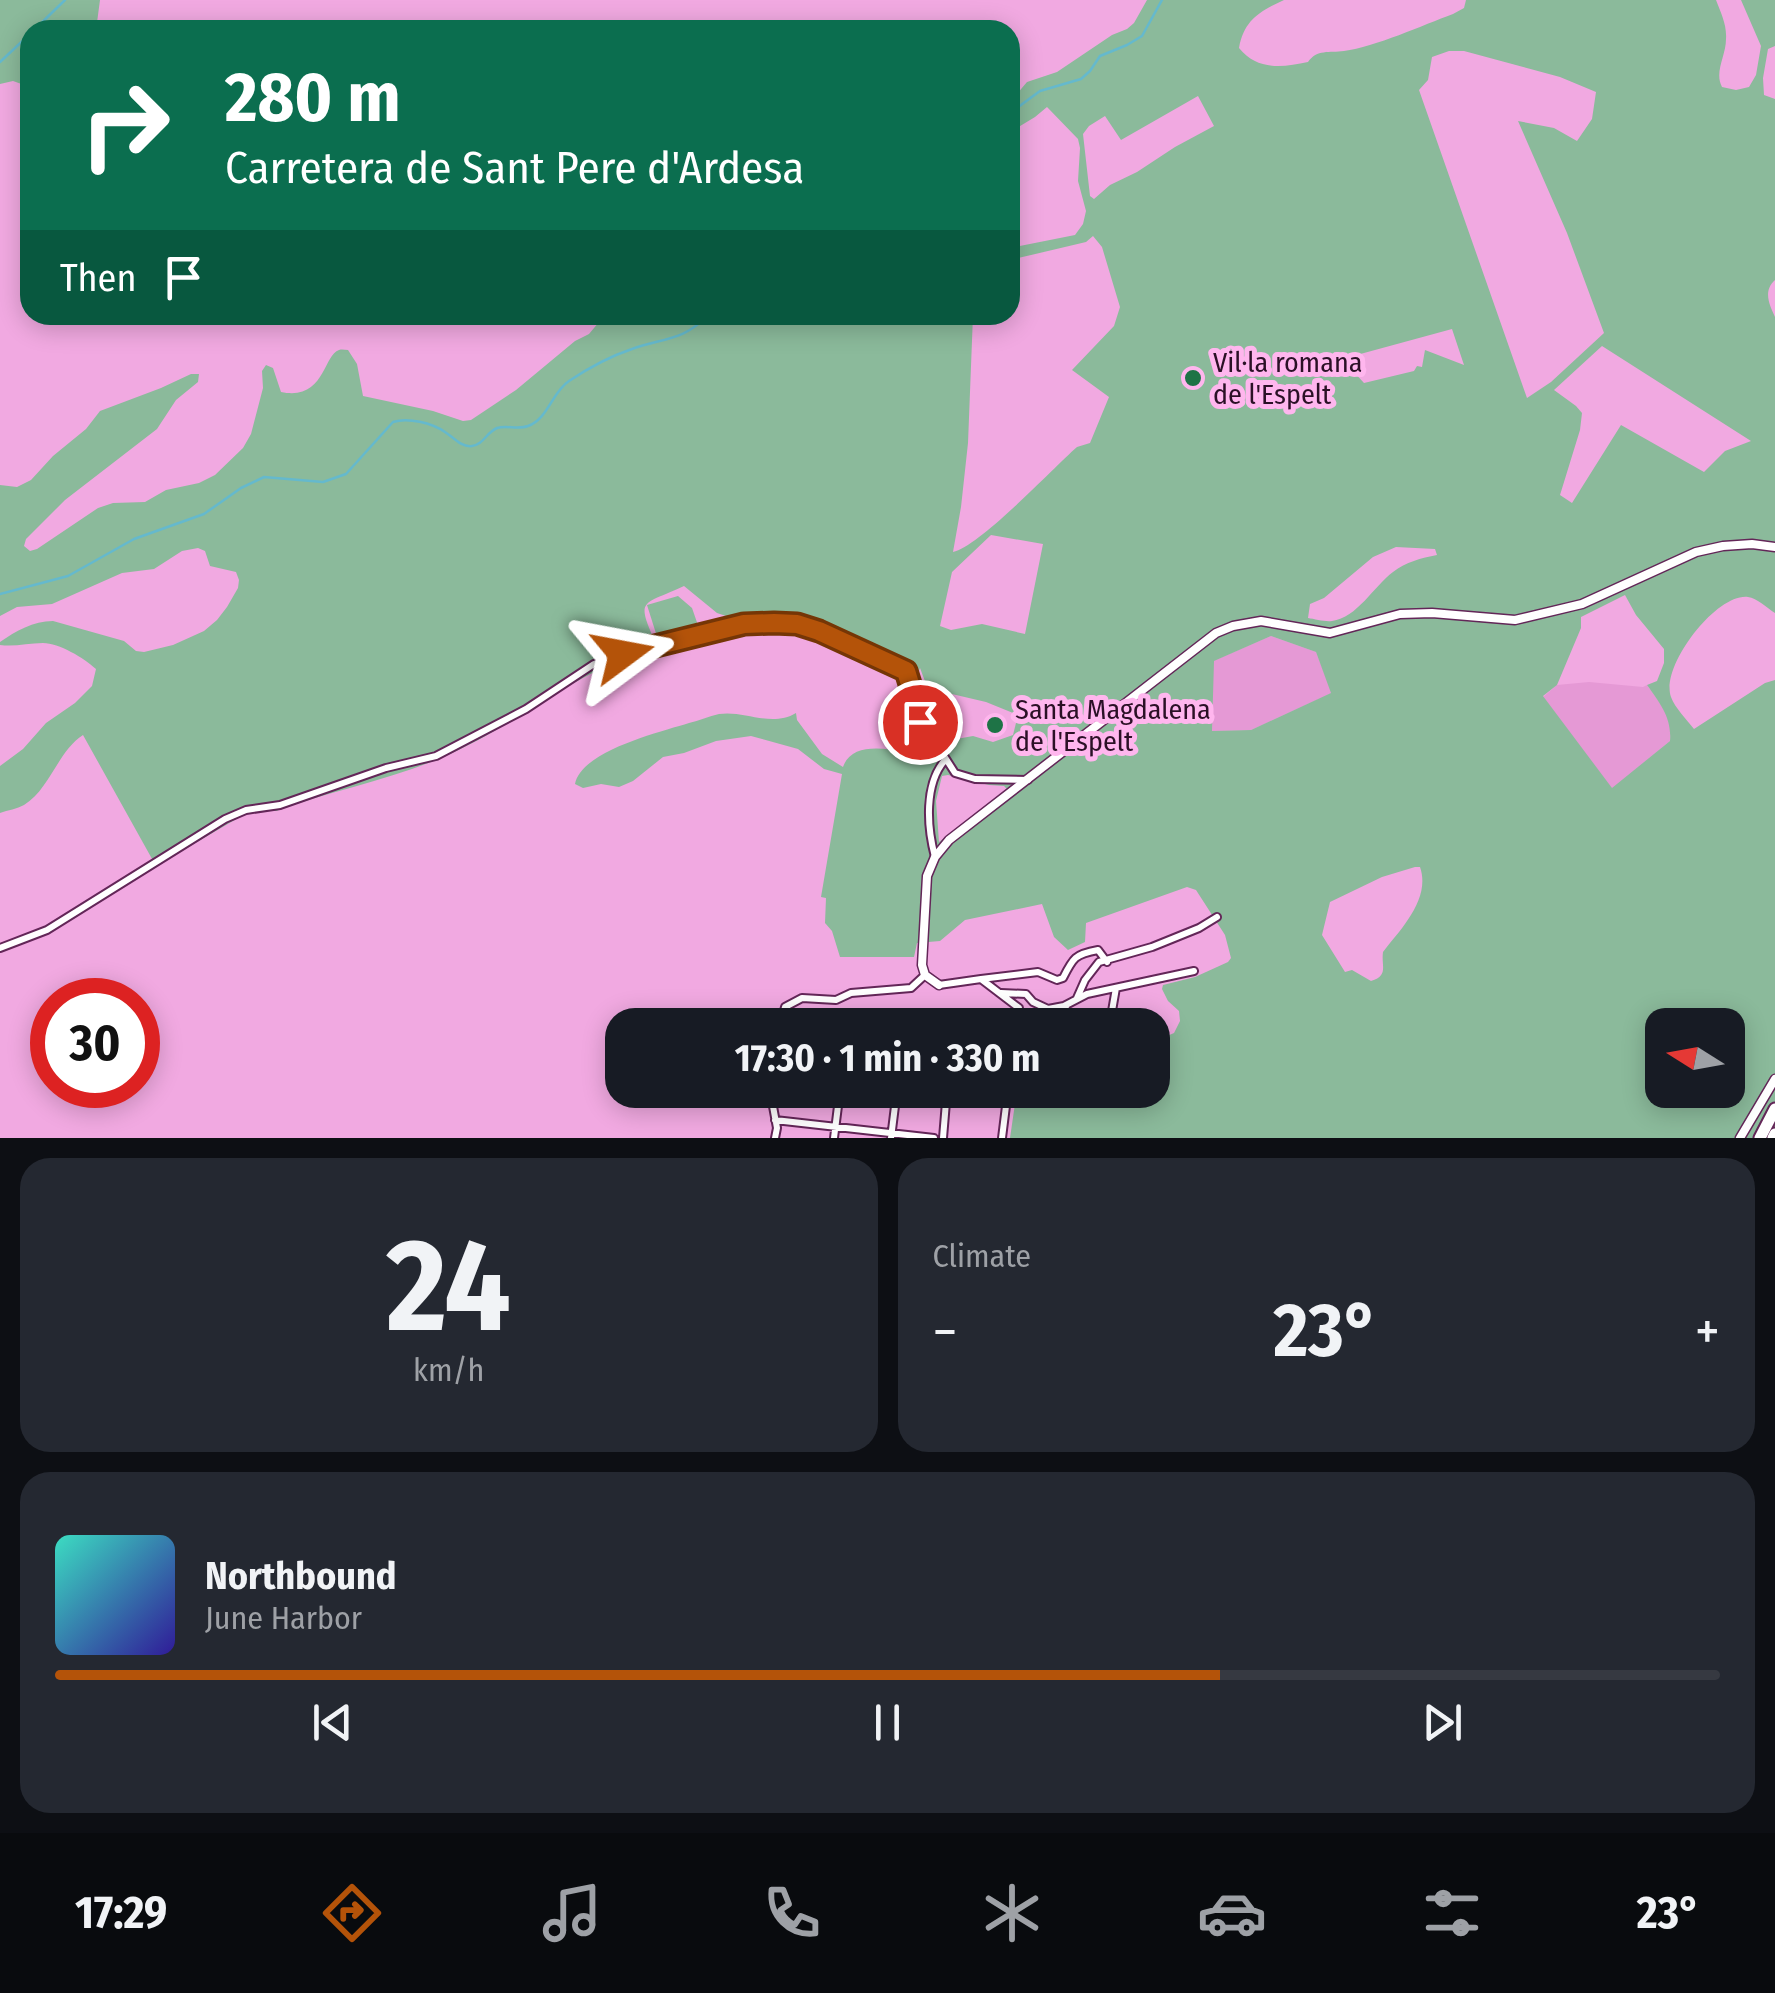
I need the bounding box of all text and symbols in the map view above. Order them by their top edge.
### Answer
text: 280 m [225,56,401,140]
icon: right [60,60,190,190]
text: Carretera de Sant Pere d'Ardesa [225,141,804,195]
icon: arrive [156,250,211,305]
text: Then [60,255,136,301]
place label: Vil·la romana de l'Espelt [1213,346,1362,411]
marker: Vil·la romana de l'Espelt [1182,367,1204,389]
position arrow [571,602,675,706]
pin [878,680,963,765]
place label: Santa Magdalena de l'Espelt [1015,693,1211,758]
icon: arrive [893,695,948,750]
marker: Santa Magdalena de l'Espelt [984,714,1006,736]
speed limit sign: 30 [30,978,160,1108]
north arrow [1645,1008,1745,1108]
map controls [1645,1008,1745,1108]
text: 17:30 · 1 min · 330 m [735,1035,1040,1081]
text: 24 [387,1208,511,1364]
text: Climate [933,1237,1031,1275]
text: 23° [1273,1286,1379,1376]
text: − [933,1299,957,1365]
text: + [1695,1299,1720,1365]
text: km/h [413,1351,484,1389]
text: Northbound [205,1553,397,1599]
text: June Harbor [205,1599,362,1637]
icon: previous [305,1695,360,1750]
icon: pause [860,1695,915,1750]
icon: next [1415,1695,1470,1750]
icon: directions [317,1878,387,1948]
icon: music [537,1878,607,1948]
icon: phone [757,1878,827,1948]
icon: climate [977,1878,1047,1948]
icon: car [1197,1878,1267,1948]
icon: filters [1417,1878,1487,1948]
text: 17:29 [75,1886,167,1940]
text: 23° [1637,1886,1700,1940]

